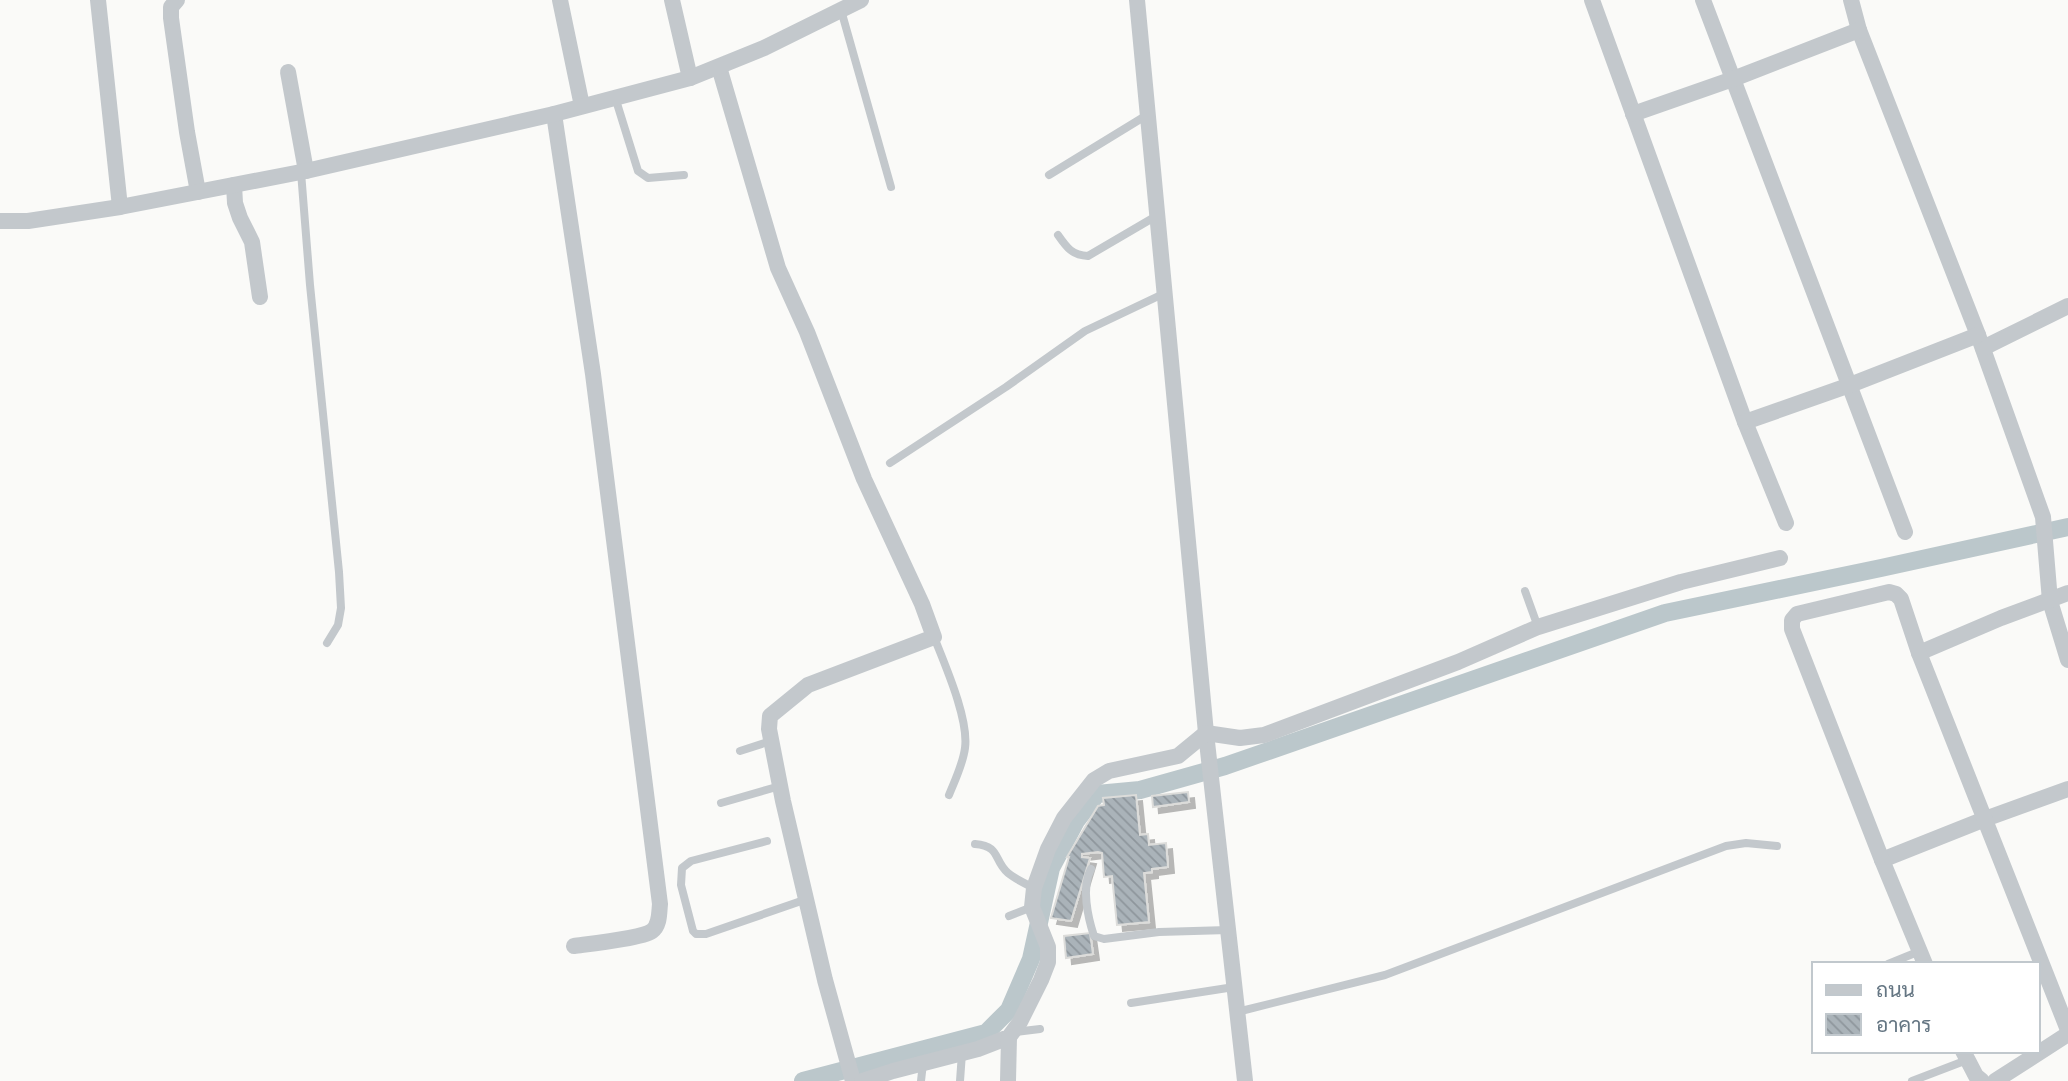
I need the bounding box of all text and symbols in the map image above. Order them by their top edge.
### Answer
legend [1812,962,2040,1053]
text: ถนน [1876,977,1915,1003]
text: อาคาร [1876,1012,1932,1038]

